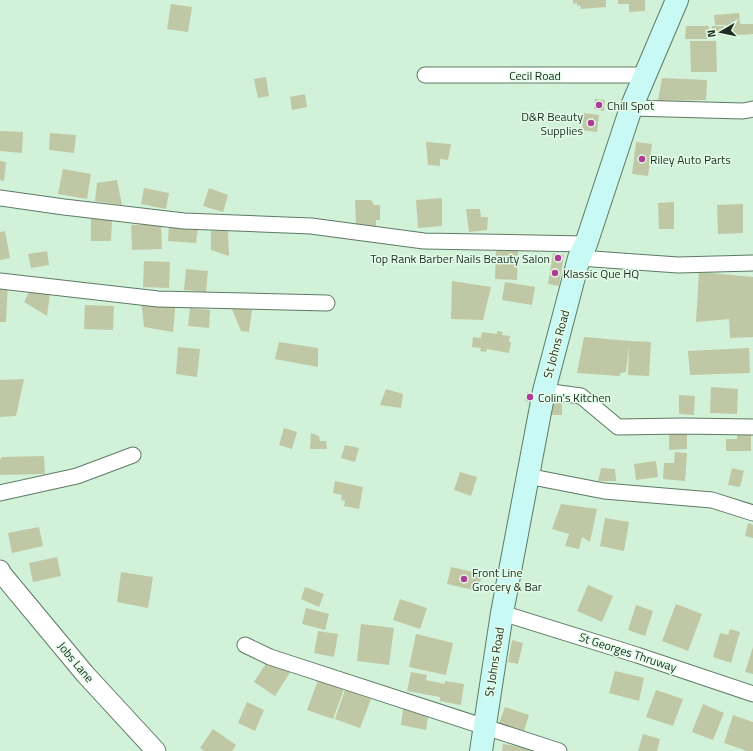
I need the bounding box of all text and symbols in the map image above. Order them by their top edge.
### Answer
north arrow [701,12,741,52]
text: N [703,29,720,39]
street label: Cecil Road [509,66,561,85]
place label: Chill Spot [607,96,655,115]
marker: Chill Spot [594,100,604,110]
place label: D&R Beauty Supplies [521,107,583,140]
marker: D&R Beauty Supplies [586,118,596,128]
place label: Riley Auto Parts [650,150,731,169]
marker: Riley Auto Parts [637,154,647,164]
place label: Top Rank Barber Nails Beauty Salon [370,249,550,268]
marker: Top Rank Barber Nails Beauty Salon [553,253,563,263]
place label: Klassic Que HQ [563,264,639,283]
marker: Klassic Que HQ [550,268,560,278]
street label: St Johns Road [538,308,574,380]
place label: Colin's Kitchen [538,388,611,407]
marker: Colin's Kitchen [525,392,535,402]
place label: Front Line Grocery & Bar [472,563,542,596]
marker: Front Line Grocery & Bar [459,574,469,584]
street label: St Johns Road [479,626,509,698]
street label: St Georges Thruway [577,627,679,677]
street label: Jobs Lane [53,637,99,687]

